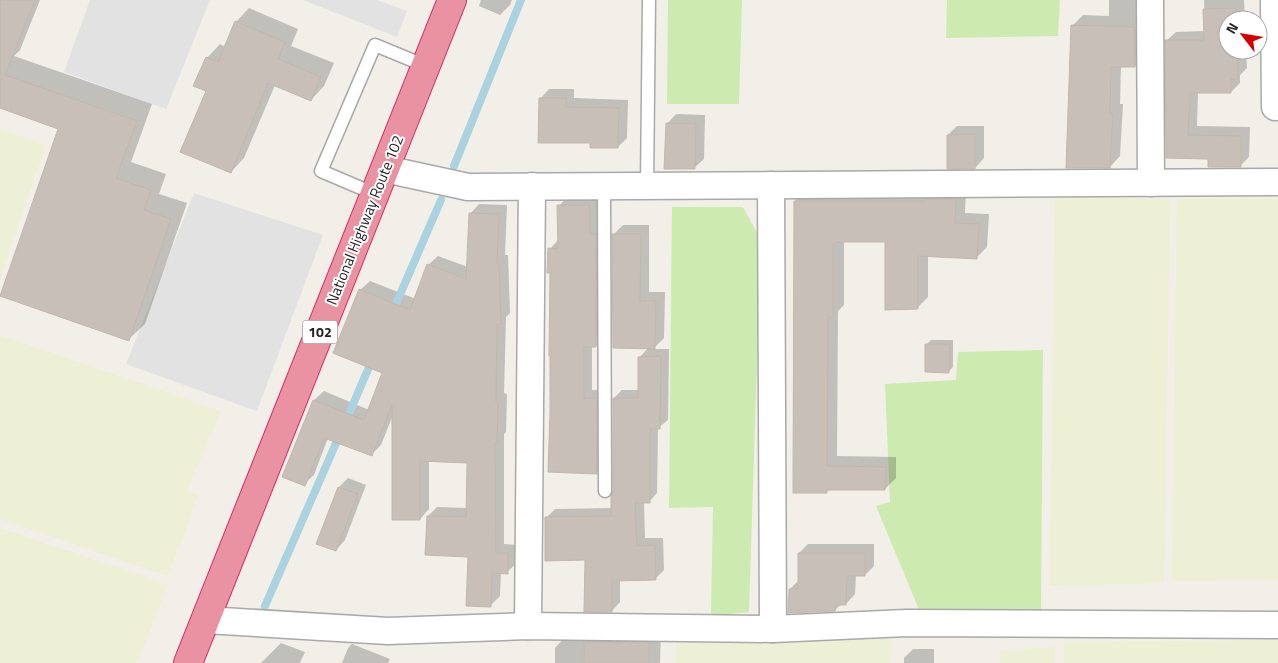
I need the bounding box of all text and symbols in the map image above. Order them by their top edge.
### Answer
north arrow [1218,10,1268,60]
text: N [1220,18,1243,38]
street label: National Highway Route 102 [320,131,409,308]
road number: 102 [302,321,338,344]

